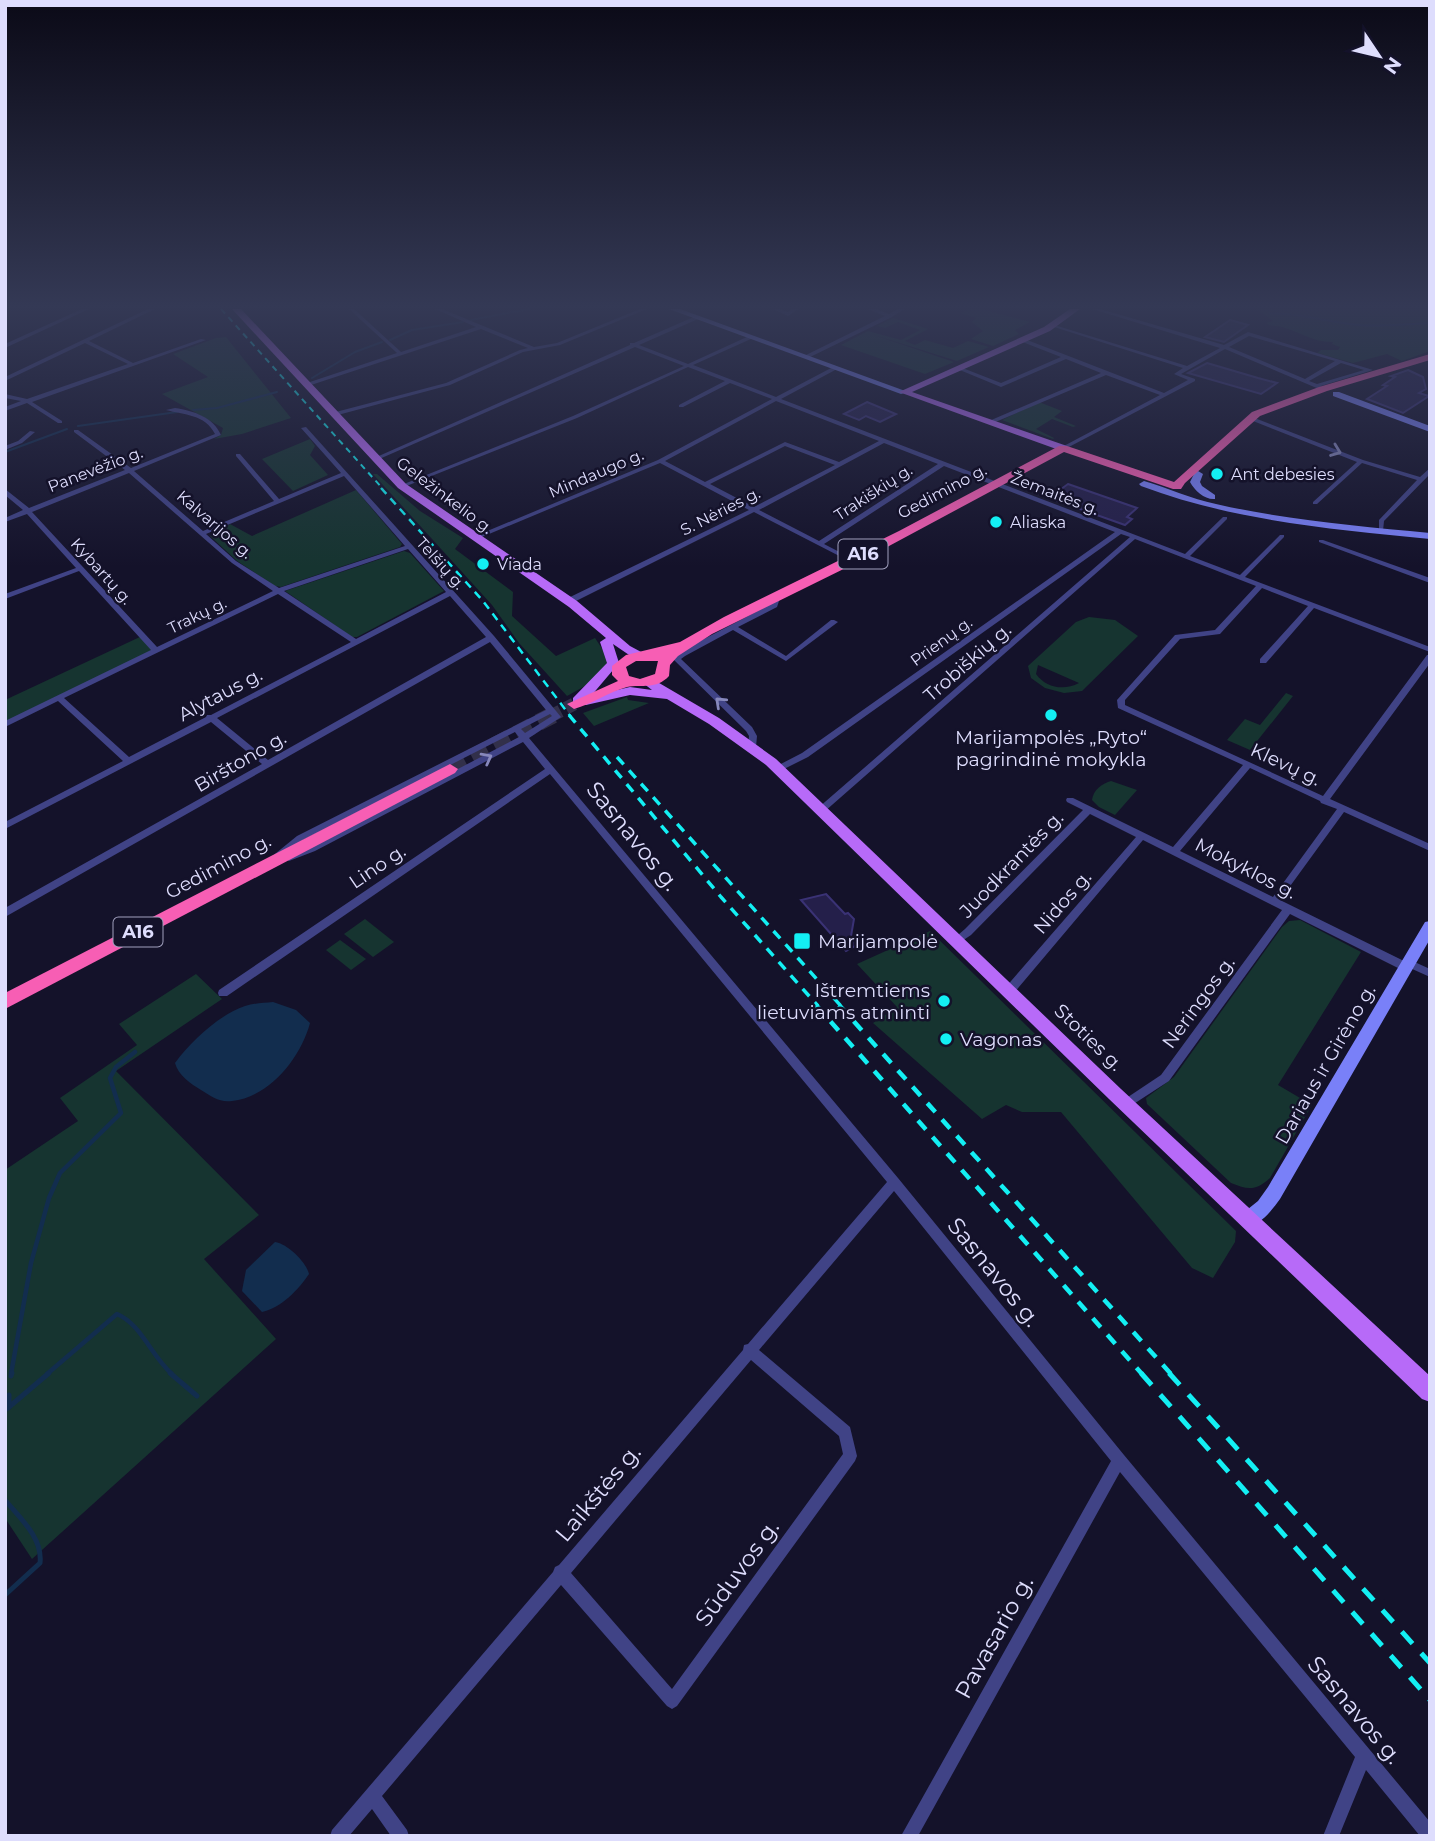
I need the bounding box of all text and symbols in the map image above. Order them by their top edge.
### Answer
north arrow [1344,21,1414,91]
text: N [1379,53,1406,78]
street label: Panevėžio g. [45,443,145,496]
one-way arrow [1330,443,1342,457]
street label: Mindaugo g. [546,445,646,502]
street label: Geležinkelio g. [393,453,496,538]
street label: Trakiškių g. [831,460,916,525]
street label: Gedimino g. [895,460,990,523]
place label: Ant debesies [1231,465,1335,484]
marker: Ant debesies [1209,466,1225,482]
street label: Žemaitės g. [1008,468,1101,519]
street label: S. Nėries g. [677,483,763,540]
street label: Kalvarijos g. [173,486,256,562]
place label: Aliaska [1010,513,1066,532]
marker: Aliaska [988,514,1004,530]
street label: Telšių g. [412,533,469,593]
street label: Kybartų g. [67,534,136,608]
road number: A16 [838,540,888,568]
place label: Viada [497,555,542,574]
marker: Viada [475,556,491,572]
street label: Trakų g. [165,593,230,638]
street label: Prienų g. [907,613,976,670]
street label: Trobiškių g. [919,618,1016,707]
street label: Alytaus g. [174,663,266,726]
one-way arrow [715,697,728,710]
marker: Marijampolės „Ryto“ pagrindinė mokykla [1043,707,1059,723]
street label: Birštono g. [190,726,290,797]
place label: Marijampolės „Ryto“ pagrindinė mokykla [955,726,1147,771]
street label: Klevų g. [1247,738,1325,791]
one-way arrow [479,752,492,766]
street label: Sasnavos g. [581,776,685,896]
street label: Juodkrantės g. [954,806,1068,923]
street label: Gedimino g. [162,829,275,904]
street label: Mokyklos g. [1191,833,1300,904]
street label: Lino g. [345,839,410,894]
street label: Nidos g. [1029,866,1096,939]
road number: A16 [114,917,162,946]
place label: Marijampolė [818,930,938,953]
marker: Marijampolė [792,931,812,951]
street label: Neringos g. [1157,952,1240,1053]
place label: Ištremtiems lietuviams atminti [757,979,930,1024]
street label: Dariaus ir Girėno g. [1270,980,1381,1148]
marker: Ištremtiems lietuviams atminti [936,993,952,1009]
street label: Stoties g. [1050,999,1128,1076]
place label: Vagonas [960,1028,1042,1051]
marker: Vagonas [938,1031,954,1047]
street label: Sasnavos g. [942,1212,1046,1332]
street label: Laikštės g. [549,1439,647,1547]
street label: Sūduvos g. [689,1514,785,1632]
street label: Pavasario g. [949,1571,1039,1703]
street label: Sasnavos g. [1302,1650,1408,1770]

